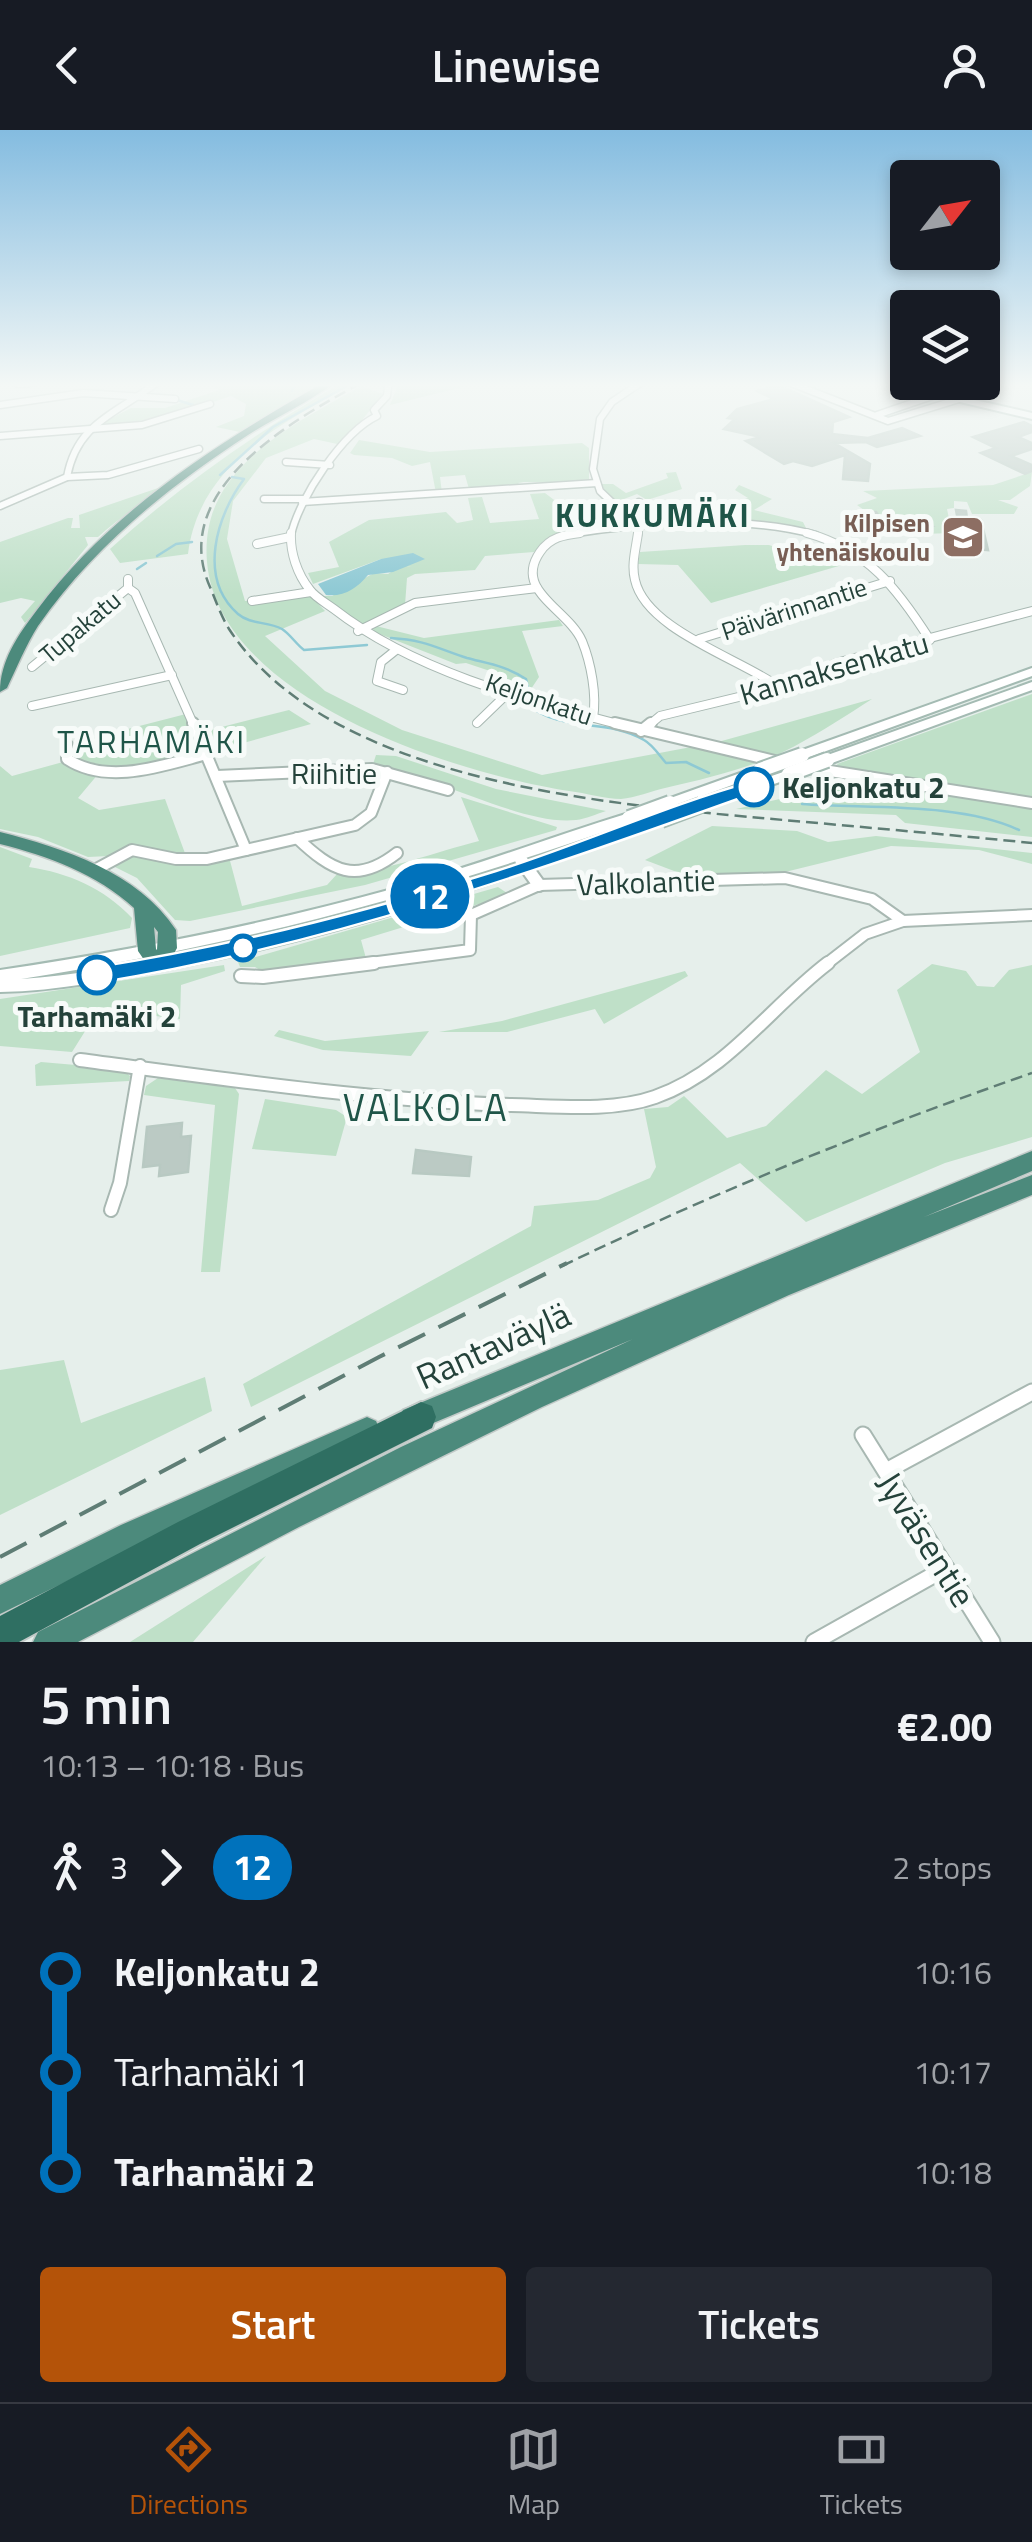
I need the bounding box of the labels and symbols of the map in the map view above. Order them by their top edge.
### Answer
north arrow [890,160,1000,270]
district label: KUKKUMÄKI [555,491,751,539]
place label: Kilpisen yhtenäiskoulu [777,504,930,571]
school or university icon: Kilpisen yhtenäiskoulu [940,514,986,560]
street label: Päivärinnantie [716,568,872,650]
street label: Tupakatu [31,581,129,673]
street label: Kannaksenkatu [734,619,934,717]
street label: Keljonkatu [480,663,598,735]
district label: TARHAMÄKI [57,717,247,765]
street label: Riihitie [291,750,377,796]
place label: Keljonkatu 2 [782,764,945,810]
marker: Keljonkatu 2 [735,768,773,806]
street label: Valkolantie [576,857,716,907]
line badge: 12 [385,864,475,928]
unlabelled marker [230,935,256,961]
marker: Tarhamäki 2 [78,956,116,994]
place label: Tarhamäki 2 [17,993,177,1039]
district label: VALKOLA [343,1078,509,1136]
street label: Rantaväylä [407,1287,579,1403]
street label: Jyväsentie [864,1460,990,1618]

